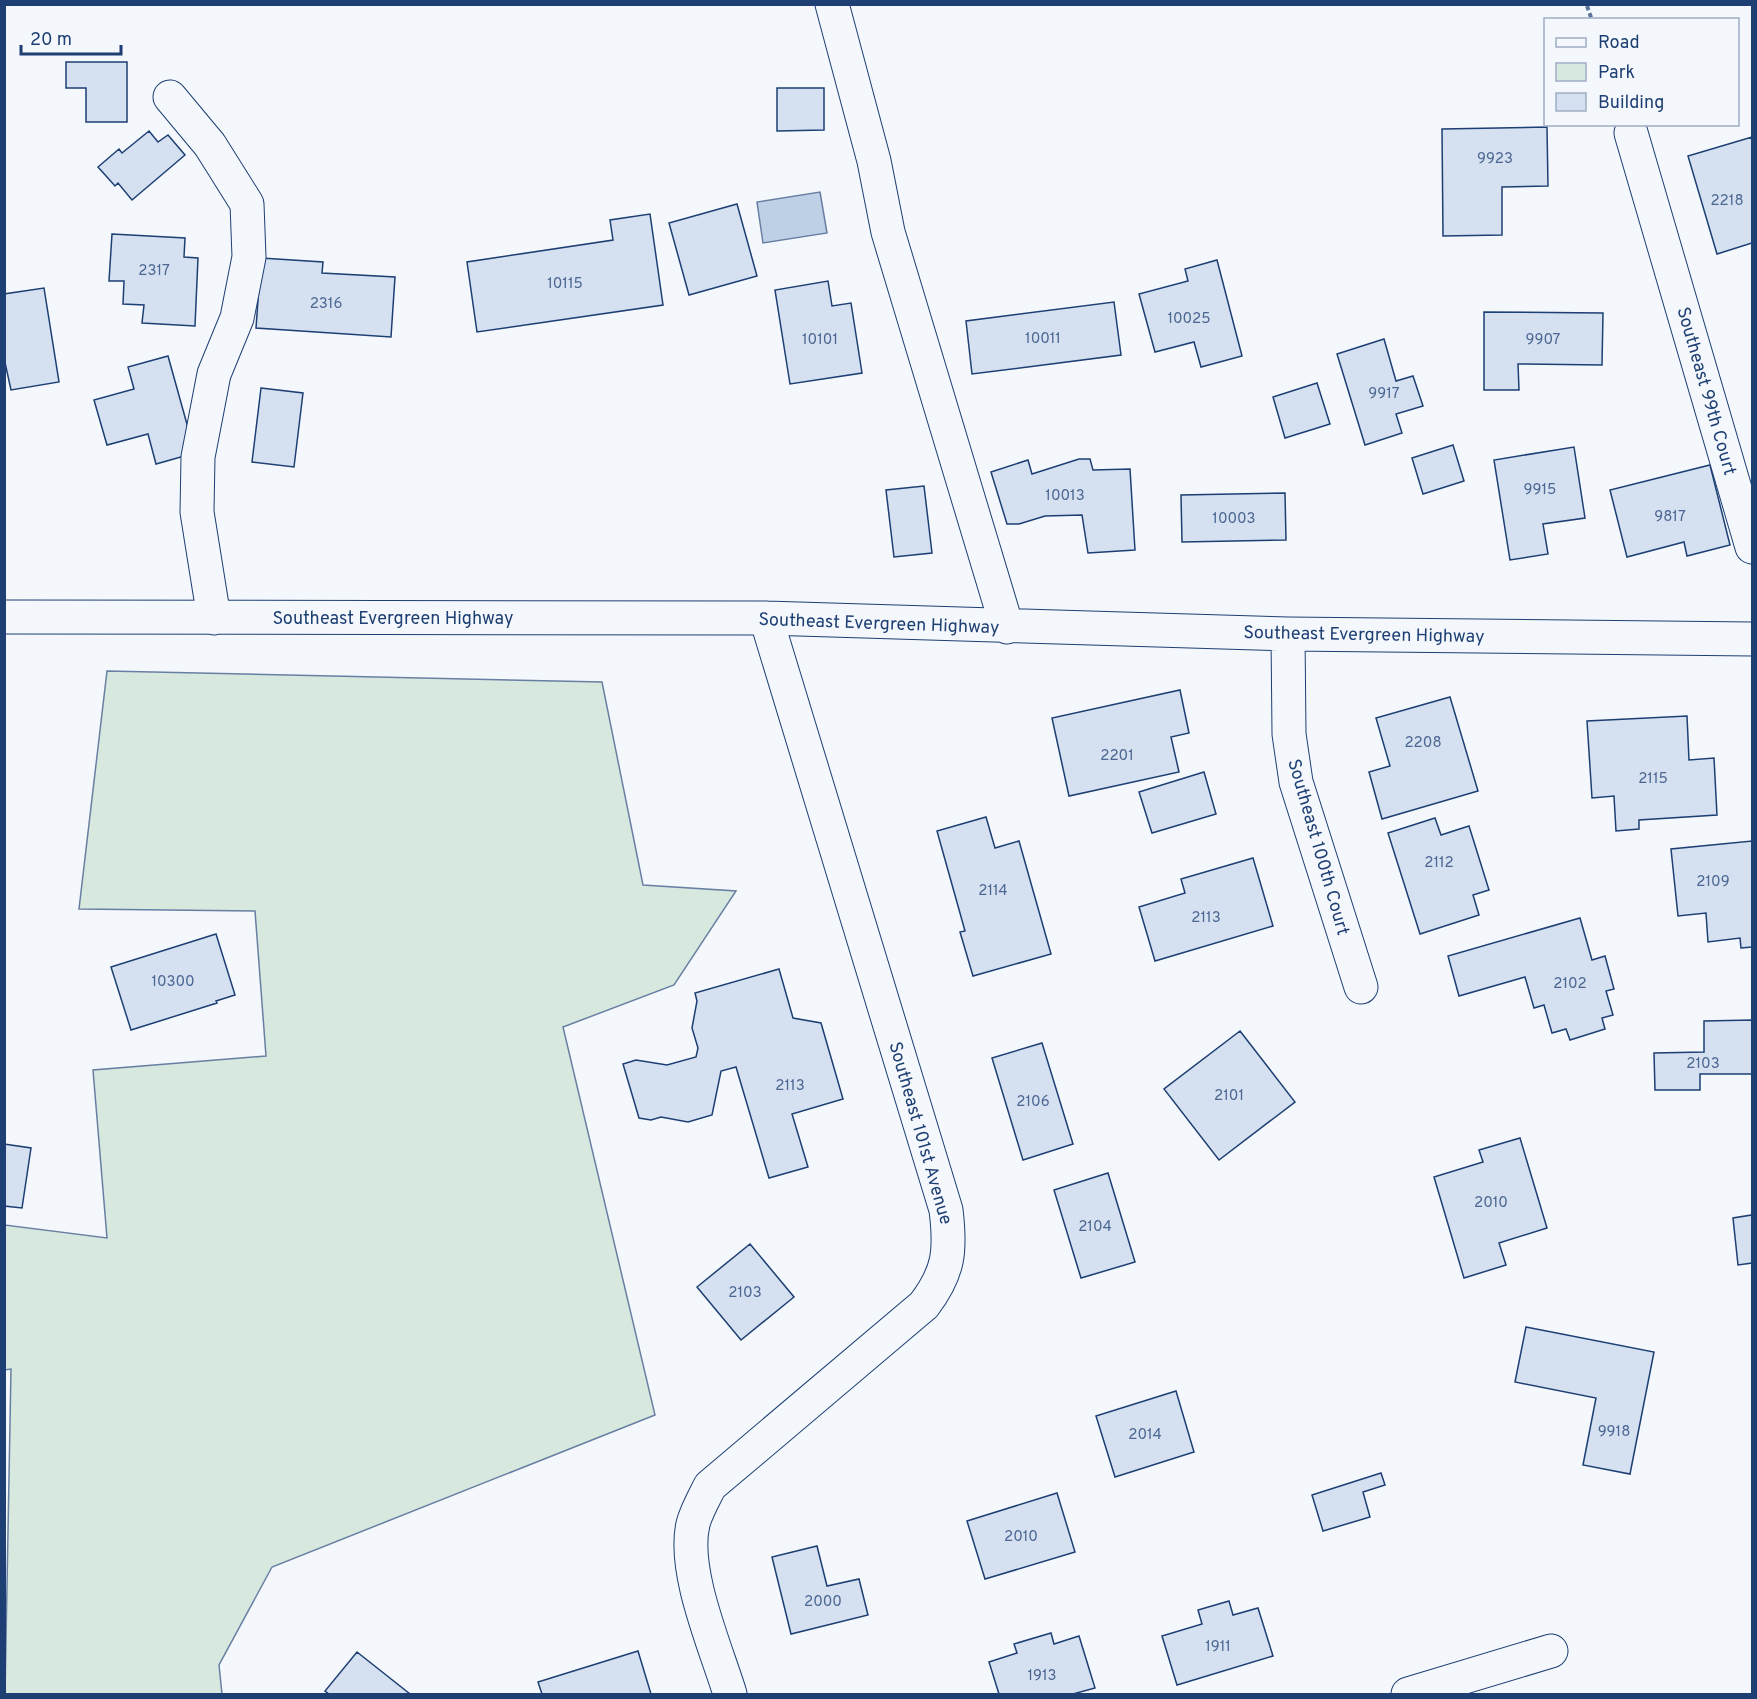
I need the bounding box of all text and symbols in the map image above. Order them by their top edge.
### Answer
scale bar [21,18,122,56]
legend [1544,18,1739,126]
text: 20 m [30,29,72,52]
text: Road [1598,32,1640,55]
text: Park [1598,62,1635,85]
text: Building [1598,92,1664,115]
house number: 9923 [1477,150,1513,169]
house number: 2218 [1710,192,1744,211]
house number: 2317 [138,262,170,281]
house number: 10115 [547,275,583,294]
house number: 2316 [310,295,342,314]
street label: Southeast 99th Court [1670,304,1741,478]
house number: 10025 [1167,310,1211,329]
house number: 10011 [1025,330,1061,349]
house number: 10101 [802,331,838,350]
house number: 9907 [1526,331,1561,350]
house number: 9917 [1368,385,1400,404]
house number: 9915 [1524,481,1556,500]
house number: 10013 [1045,487,1085,506]
house number: 9817 [1654,508,1686,527]
house number: 10003 [1212,510,1256,529]
street label: Southeast Evergreen Highway [272,608,514,631]
street label: Southeast Evergreen Highway [758,609,1000,640]
street label: Southeast Evergreen Highway [1243,622,1485,649]
house number: 2208 [1404,734,1442,753]
house number: 2201 [1100,747,1134,766]
street label: Southeast 100th Court [1281,757,1354,938]
house number: 2115 [1638,770,1668,789]
house number: 2112 [1424,854,1454,873]
house number: 2109 [1696,873,1730,892]
house number: 2114 [978,882,1008,901]
house number: 2113 [1191,909,1221,928]
house number: 10300 [151,973,195,992]
house number: 2102 [1553,975,1587,994]
street label: Southeast 101st Avenue [882,1039,957,1228]
house number: 2103 [1686,1055,1720,1074]
house number: 2113 [775,1077,805,1096]
house number: 2101 [1214,1087,1244,1106]
house number: 2106 [1016,1093,1050,1112]
house number: 2010 [1474,1194,1508,1213]
house number: 2104 [1078,1218,1112,1237]
house number: 2103 [728,1284,762,1303]
house number: 9918 [1598,1423,1630,1442]
house number: 2014 [1128,1426,1162,1445]
house number: 2010 [1004,1528,1038,1547]
house number: 2000 [804,1593,842,1612]
house number: 1911 [1205,1638,1231,1657]
house number: 1913 [1027,1667,1057,1686]

